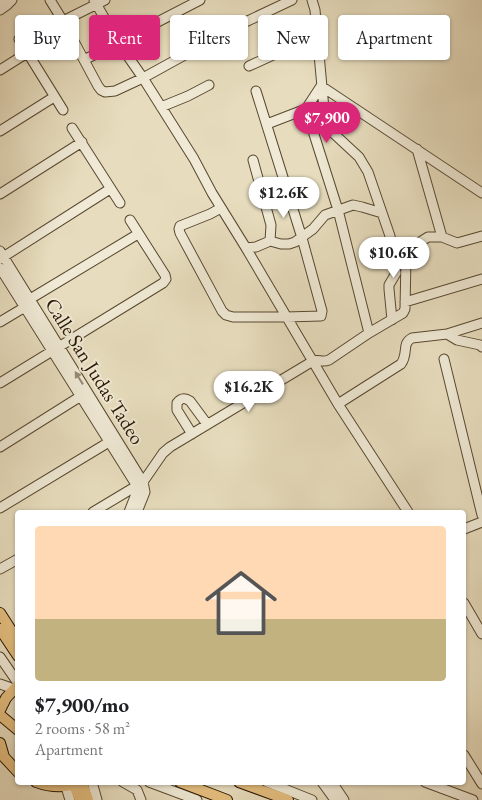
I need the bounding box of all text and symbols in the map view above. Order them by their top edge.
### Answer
chip: Buy [15,15,79,60]
chip: Rent [89,15,160,60]
chip: Filters [170,15,248,60]
chip: New [258,15,328,60]
chip: Apartment [338,15,450,60]
pin: $7,900 [286,102,368,144]
text: $7,900 [304,107,350,128]
pin: $12.6K [243,176,325,219]
text: $12.6K [260,182,308,203]
pin: $10.6K [353,236,435,279]
text: $10.6K [370,242,418,263]
street label: Calle San Judas Tadeo [39,293,151,449]
pin: $16.2K [208,370,290,413]
one-way arrow [74,372,84,385]
text: $16.2K [225,376,273,397]
icon: home [196,558,286,648]
text: $7,900/mo [35,691,129,718]
text: 2 rooms · 58 m² [35,718,130,739]
text: Apartment [35,739,103,760]

